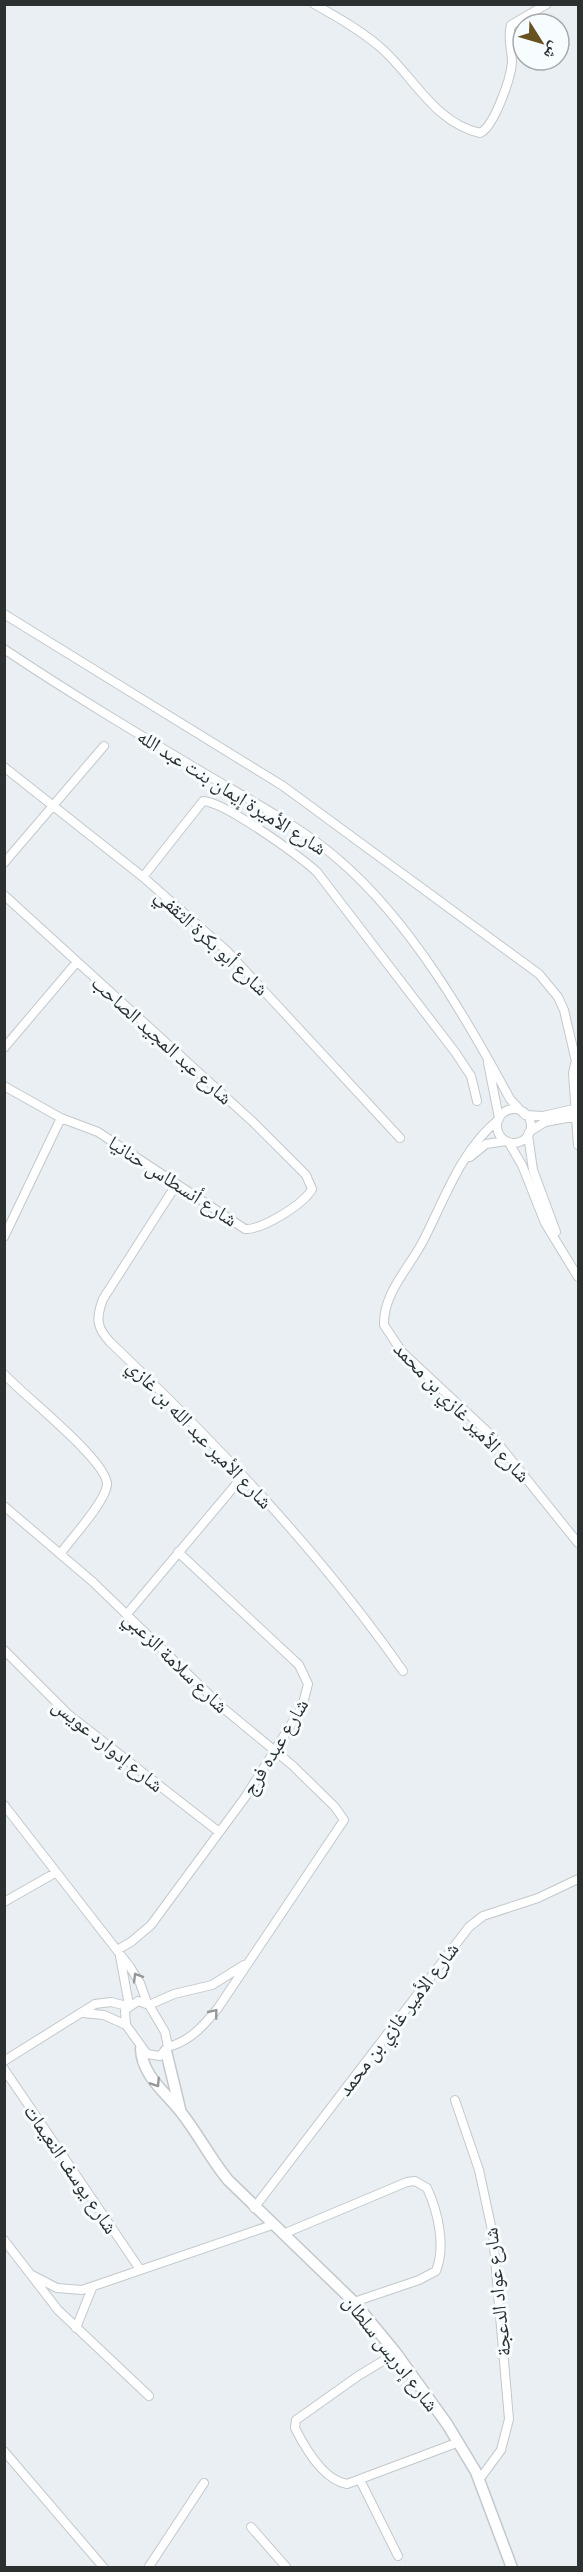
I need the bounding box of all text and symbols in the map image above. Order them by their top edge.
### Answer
north arrow [511,12,571,72]
text: ش [539,38,568,66]
street label: شارع الأميرة إيمان بنت عبد الله [132,720,334,862]
street label: شارع أبو بكرة الثقفي [148,880,277,1004]
street label: شارع عبد المجيد الصاحب [86,967,241,1110]
street label: شارع أنسطاس حنانيا [104,1126,245,1232]
street label: شارع الأمير غازي بن محمد [386,1333,539,1490]
street label: شارع الأمير عبد الله بن غازي [120,1351,281,1517]
street label: شارع سلامة الزعبي [116,1602,237,1721]
street label: شارع إدوارد عويس [46,1689,171,1799]
street label: شارع عبده فرج [232,1692,314,1800]
street label: شارع الأمير غازي بن محمد [328,1934,467,2103]
one-way arrow [132,1973,144,1983]
one-way arrow [206,2009,217,2020]
one-way arrow [149,2076,160,2087]
street label: شارع يوسف النعيمات [18,2097,127,2239]
street label: شارع عواد الدعجة [473,2226,517,2358]
street label: شارع إدريس سلطان [336,2287,448,2417]

